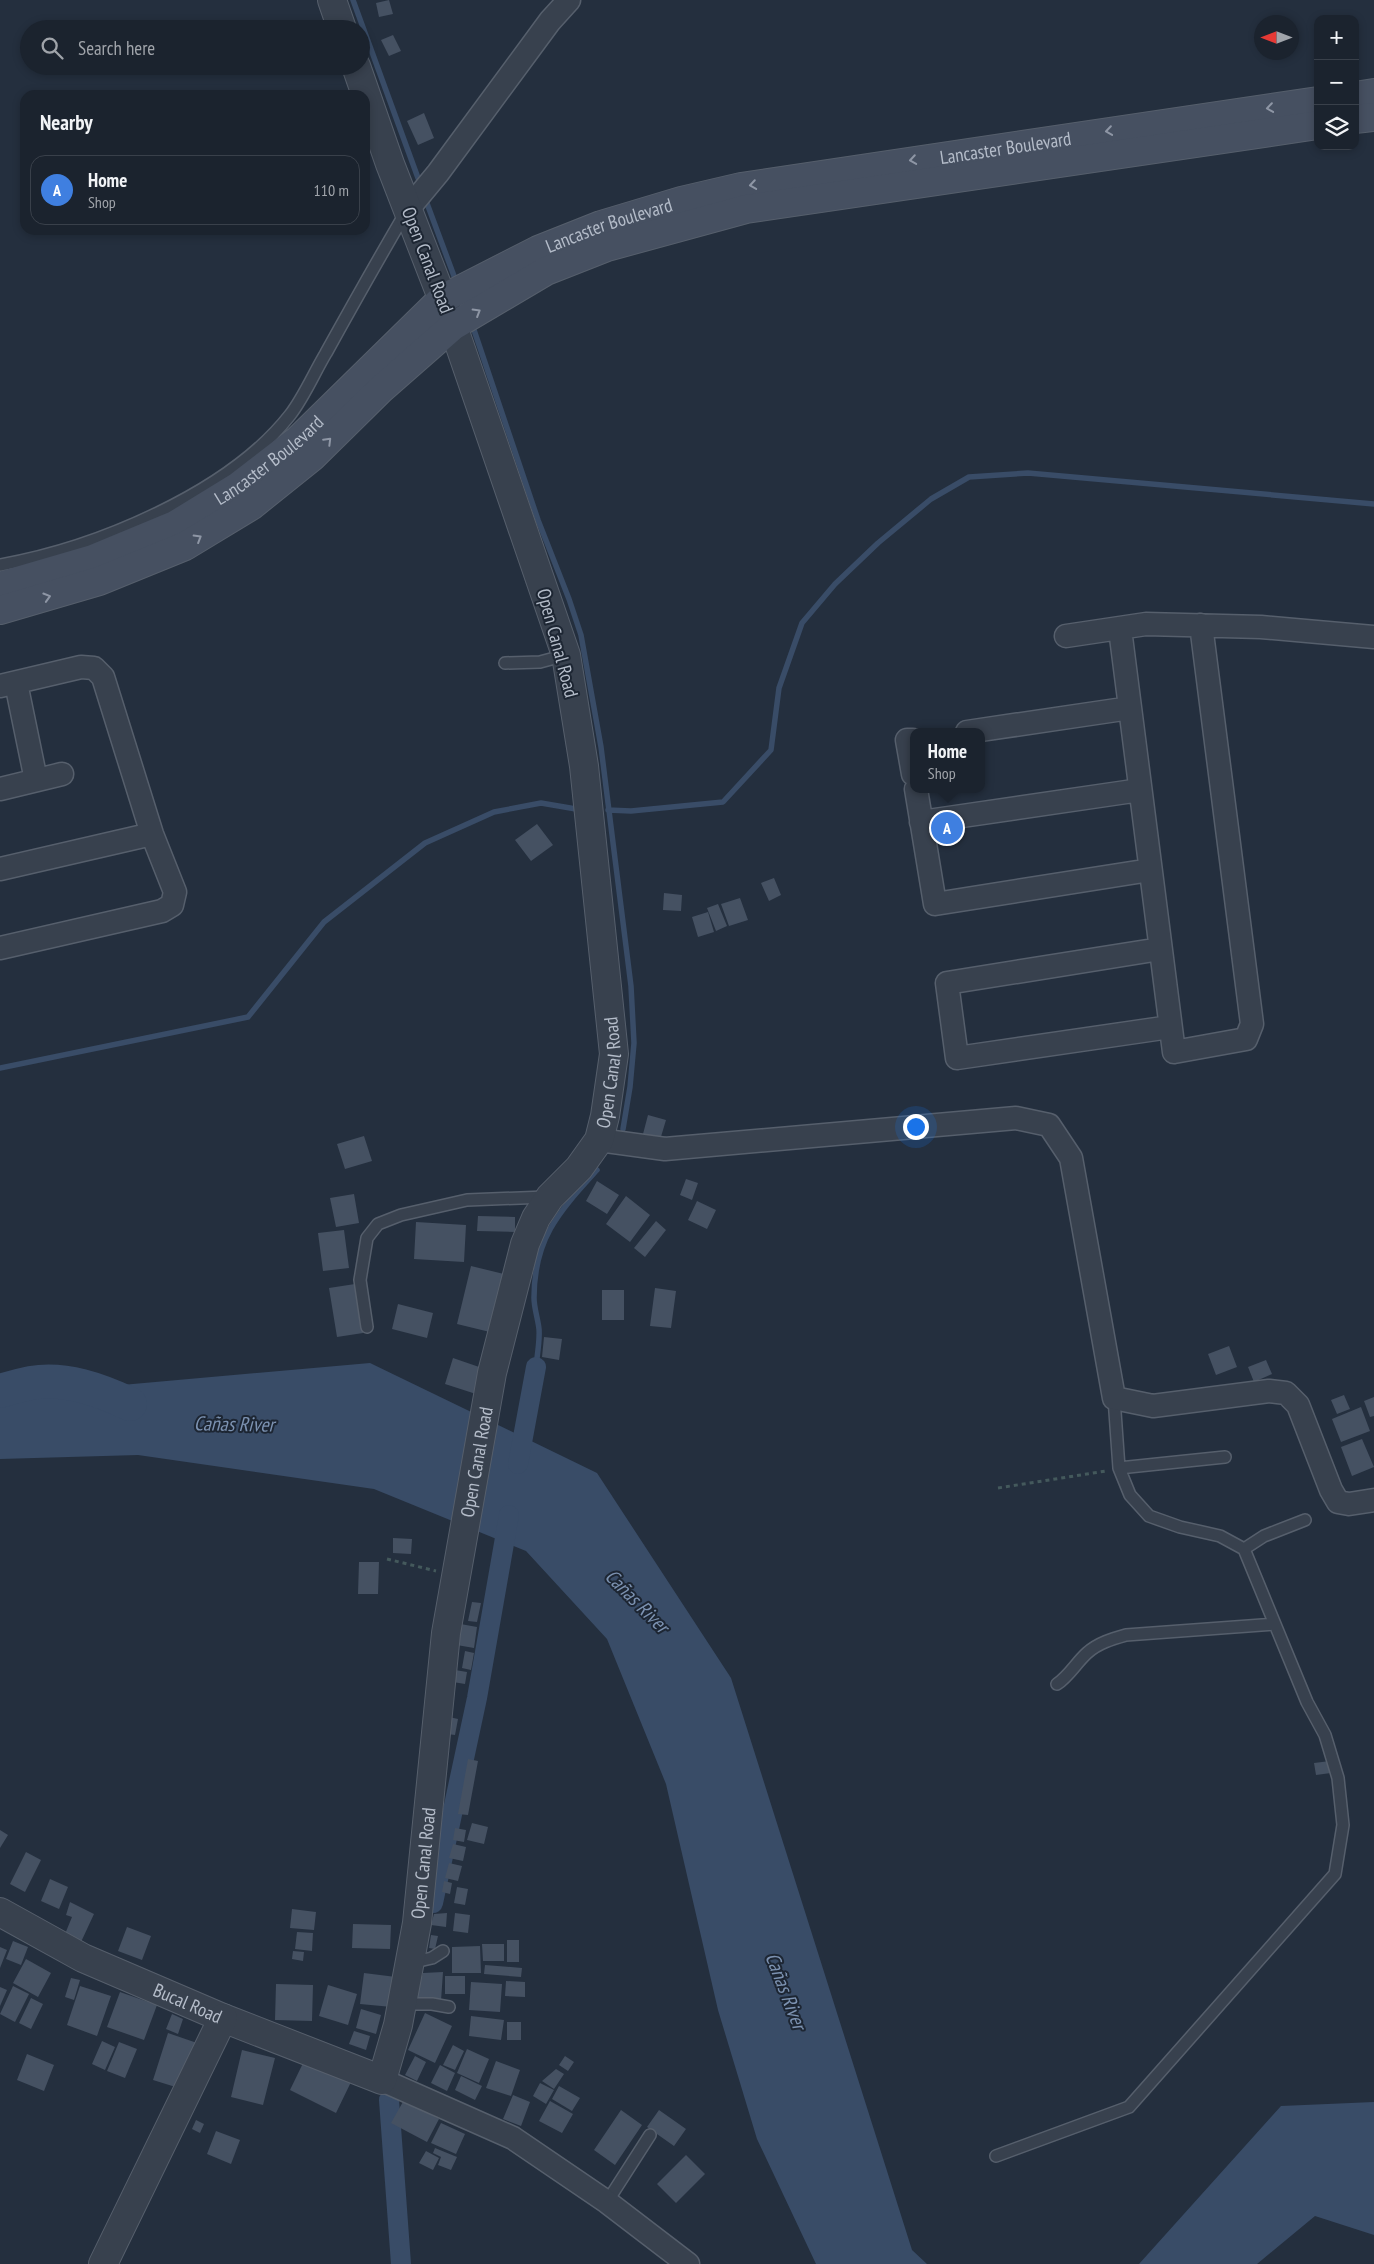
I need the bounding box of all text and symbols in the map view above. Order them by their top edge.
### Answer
north arrow [1254,15,1299,60]
map controls [1314,15,1359,150]
button: + [1314,15,1359,60]
search box [20,20,370,75]
icon: search [38,34,66,62]
text: Search here [78,36,155,60]
button: − [1314,60,1359,105]
one-way arrow [1265,102,1273,113]
button: layers [1314,105,1359,150]
text: Nearby [40,109,93,136]
one-way arrow [1104,125,1112,136]
street label: Lancaster Boulevard [938,126,1073,169]
one-way arrow [909,155,918,165]
text: Home [88,168,127,192]
one-way arrow [748,179,757,189]
text: A [53,180,61,200]
text: 110 m [314,180,349,200]
text: Shop [88,192,116,212]
street label: Lancaster Boulevard [542,192,675,258]
street label: Open Canal Road [397,204,459,316]
one-way arrow [471,309,480,319]
street label: Lancaster Boulevard [210,410,328,510]
one-way arrow [322,438,331,447]
one-way arrow [192,534,201,544]
street label: Open Canal Road [532,586,584,700]
one-way arrow [42,593,51,603]
popup [910,728,985,793]
text: Home [928,739,967,763]
text: Shop [928,763,956,783]
pin: A [931,809,963,847]
street label: Open Canal Road [590,1016,626,1131]
your location [903,1114,929,1140]
street label: Open Canal Road [455,1405,498,1519]
water label: Cañas River [194,1410,277,1438]
water label: Cañas River [599,1563,676,1640]
street label: Open Canal Road [405,1806,440,1920]
water label: Cañas River [760,1949,813,2035]
street label: Bucal Road [150,1978,226,2028]

